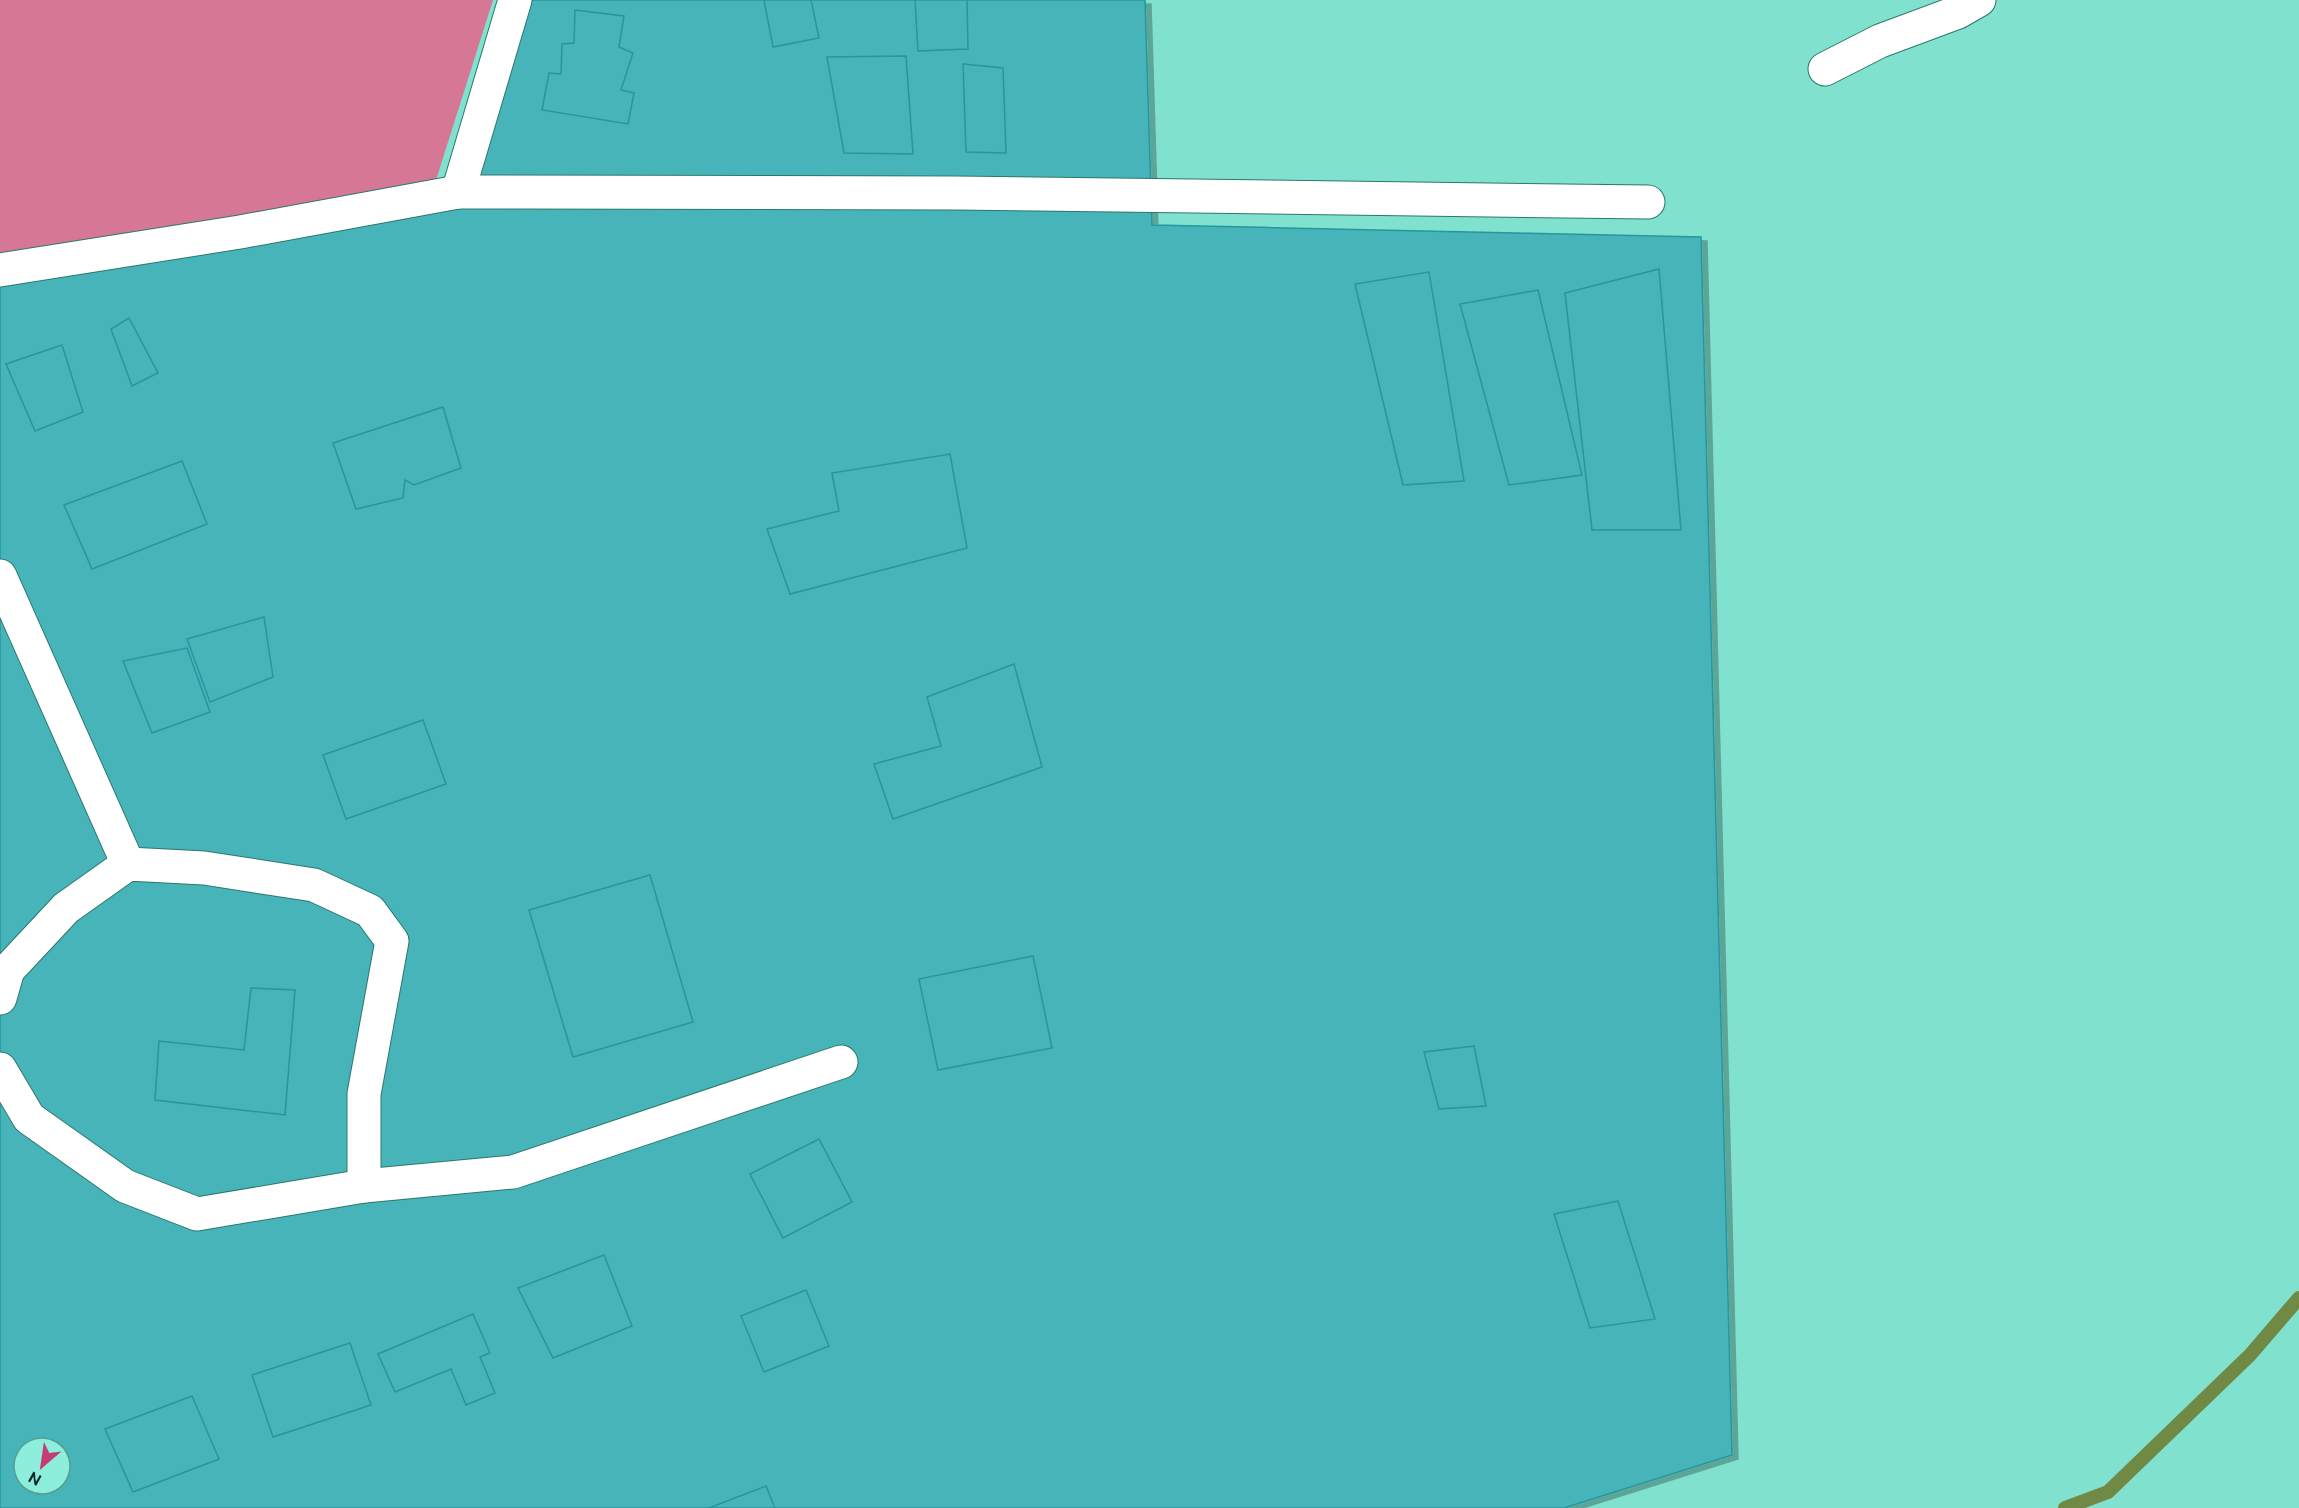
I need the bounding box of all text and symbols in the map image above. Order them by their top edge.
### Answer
north arrow [12,1436,72,1496]
text: N [25,1468,44,1490]

